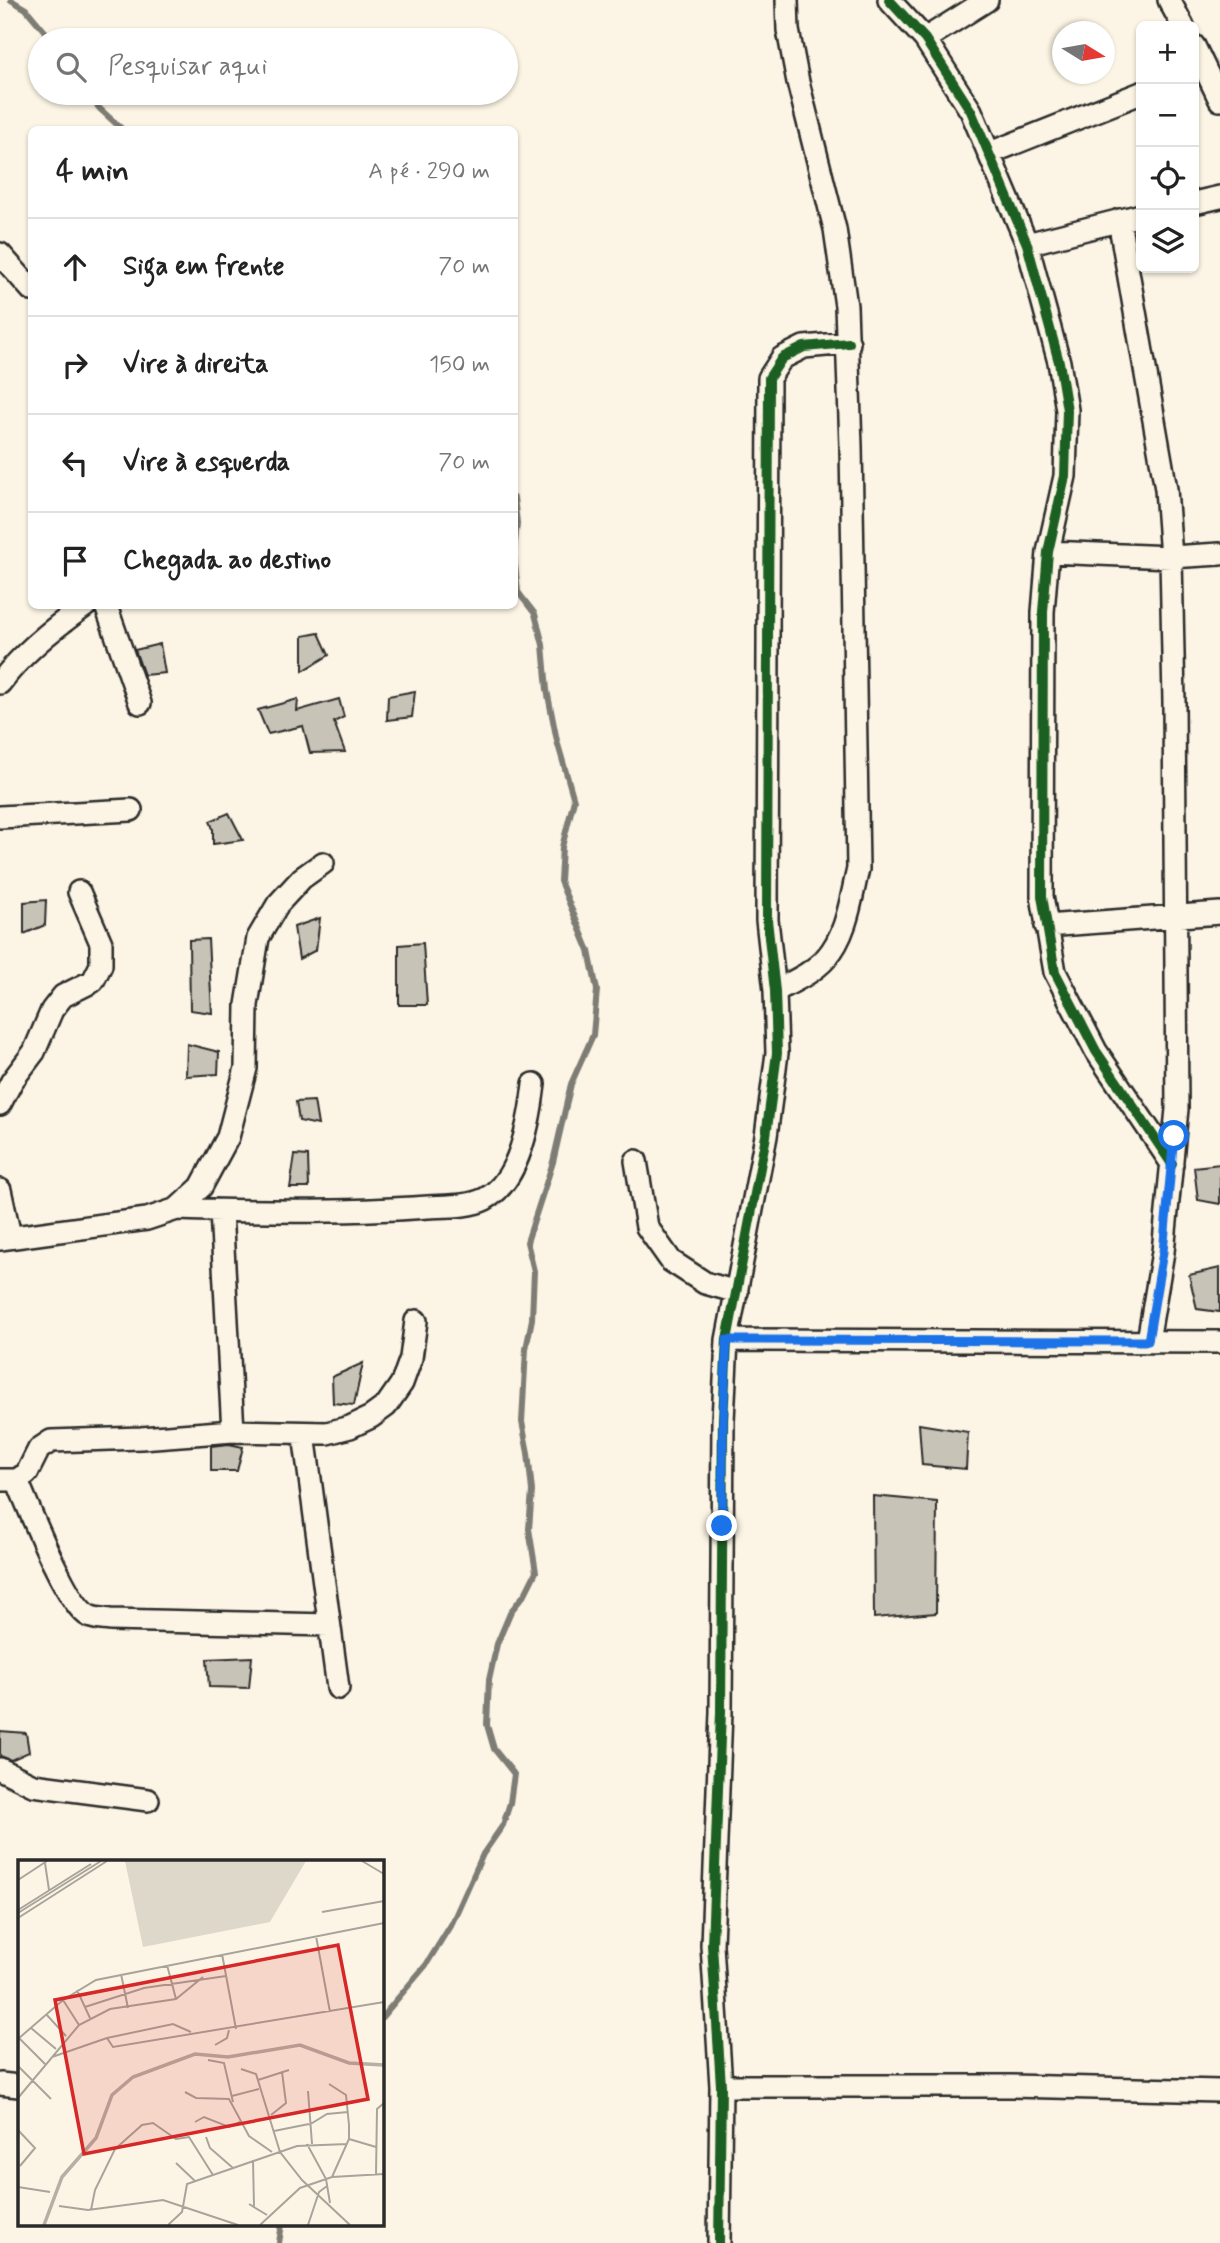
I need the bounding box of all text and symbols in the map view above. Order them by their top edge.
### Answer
north arrow [1052,21,1115,84]
map controls [1136,21,1199,273]
button: + [1136,21,1199,84]
search box [28,28,518,105]
icon: search [52,48,90,86]
text: Pesquisar aqui [108,50,267,84]
button: − [1136,84,1199,147]
button: locate [1136,147,1199,210]
text: 4 min [56,152,129,191]
text: A pé · 290 m [368,157,490,187]
button: layers [1136,210,1199,273]
icon: ahead [56,248,94,286]
text: Siga em frente [123,250,284,284]
text: 70 m [438,252,490,282]
icon: right [56,346,94,384]
text: Vire à direita [123,348,269,382]
text: 150 m [429,350,490,380]
icon: left [56,444,94,482]
text: Vire à esquerda [123,446,290,480]
text: 70 m [438,448,490,478]
icon: arrive [56,542,94,580]
text: Chegada ao destino [123,544,331,578]
route start [1158,1120,1189,1151]
route end [706,1510,737,1541]
inset map [18,1860,383,2226]

